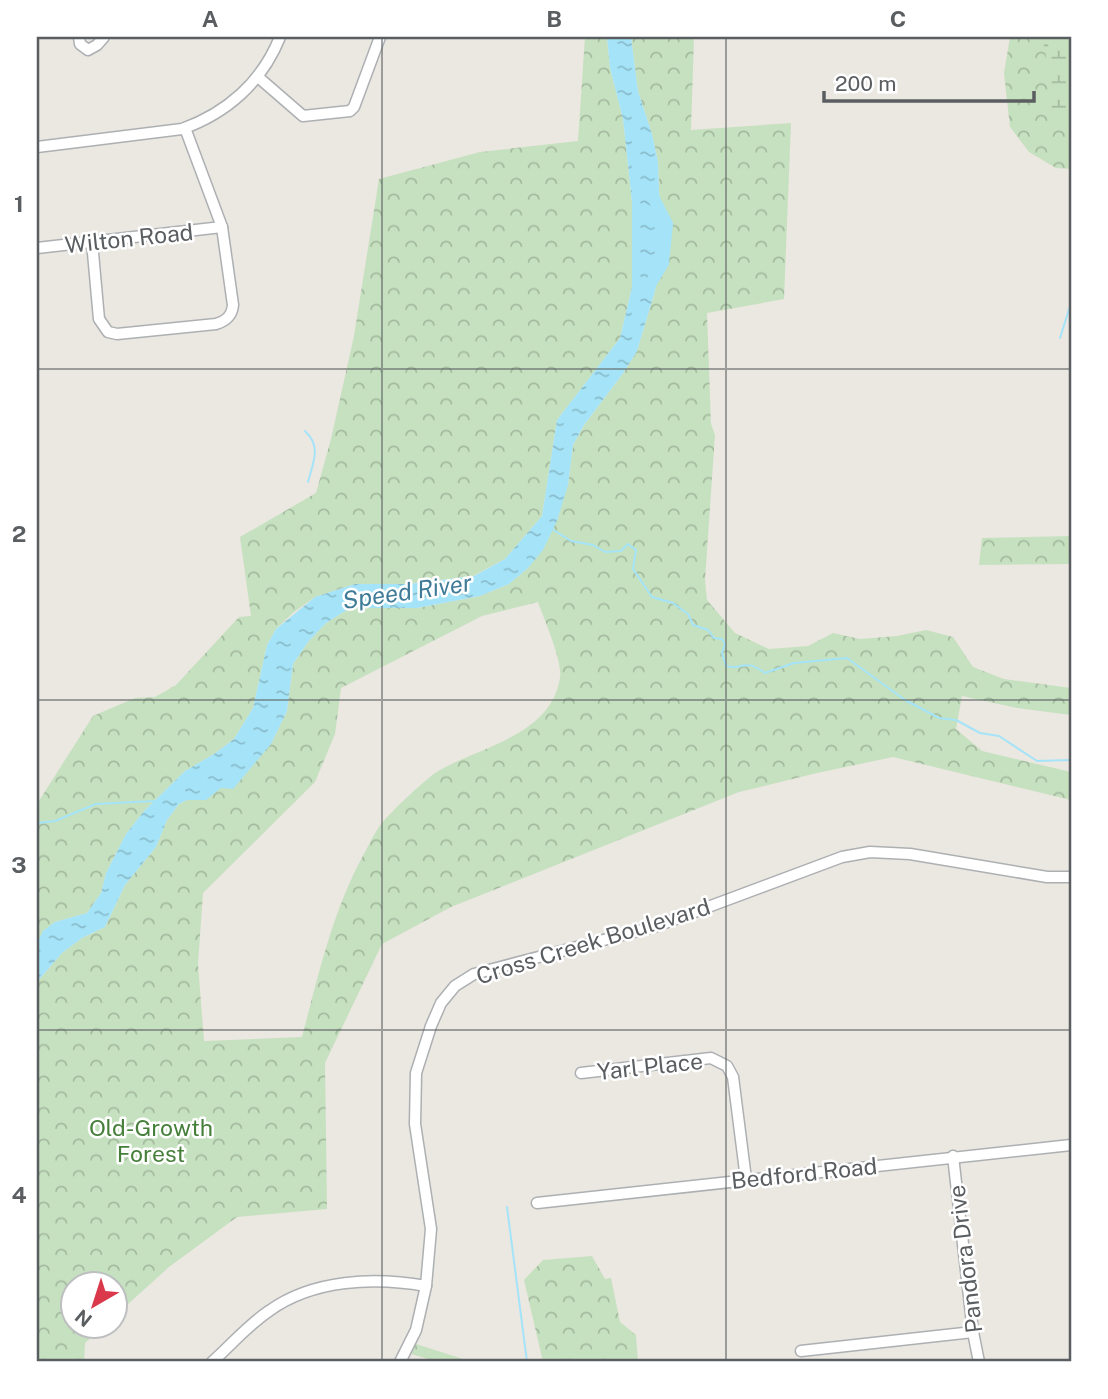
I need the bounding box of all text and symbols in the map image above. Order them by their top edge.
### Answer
text: A [202,5,219,32]
text: B [546,5,562,32]
text: C [890,5,906,32]
scale bar [824,60,1034,104]
text: 200 m [835,71,896,96]
text: 1 [14,190,24,217]
street label: Wilton Road [64,218,194,258]
text: 2 [12,520,26,547]
water label: Speed River [341,568,474,614]
text: 3 [11,851,27,878]
street label: Cross Creek Boulevard [473,893,713,989]
street label: Yarl Place [596,1047,704,1085]
park label: Old-Growth Forest [89,1114,213,1167]
street label: Bedford Road [730,1152,878,1194]
text: 4 [11,1181,27,1208]
street label: Pandora Drive [943,1183,987,1335]
north arrow [60,1270,130,1340]
text: N [71,1305,96,1331]

